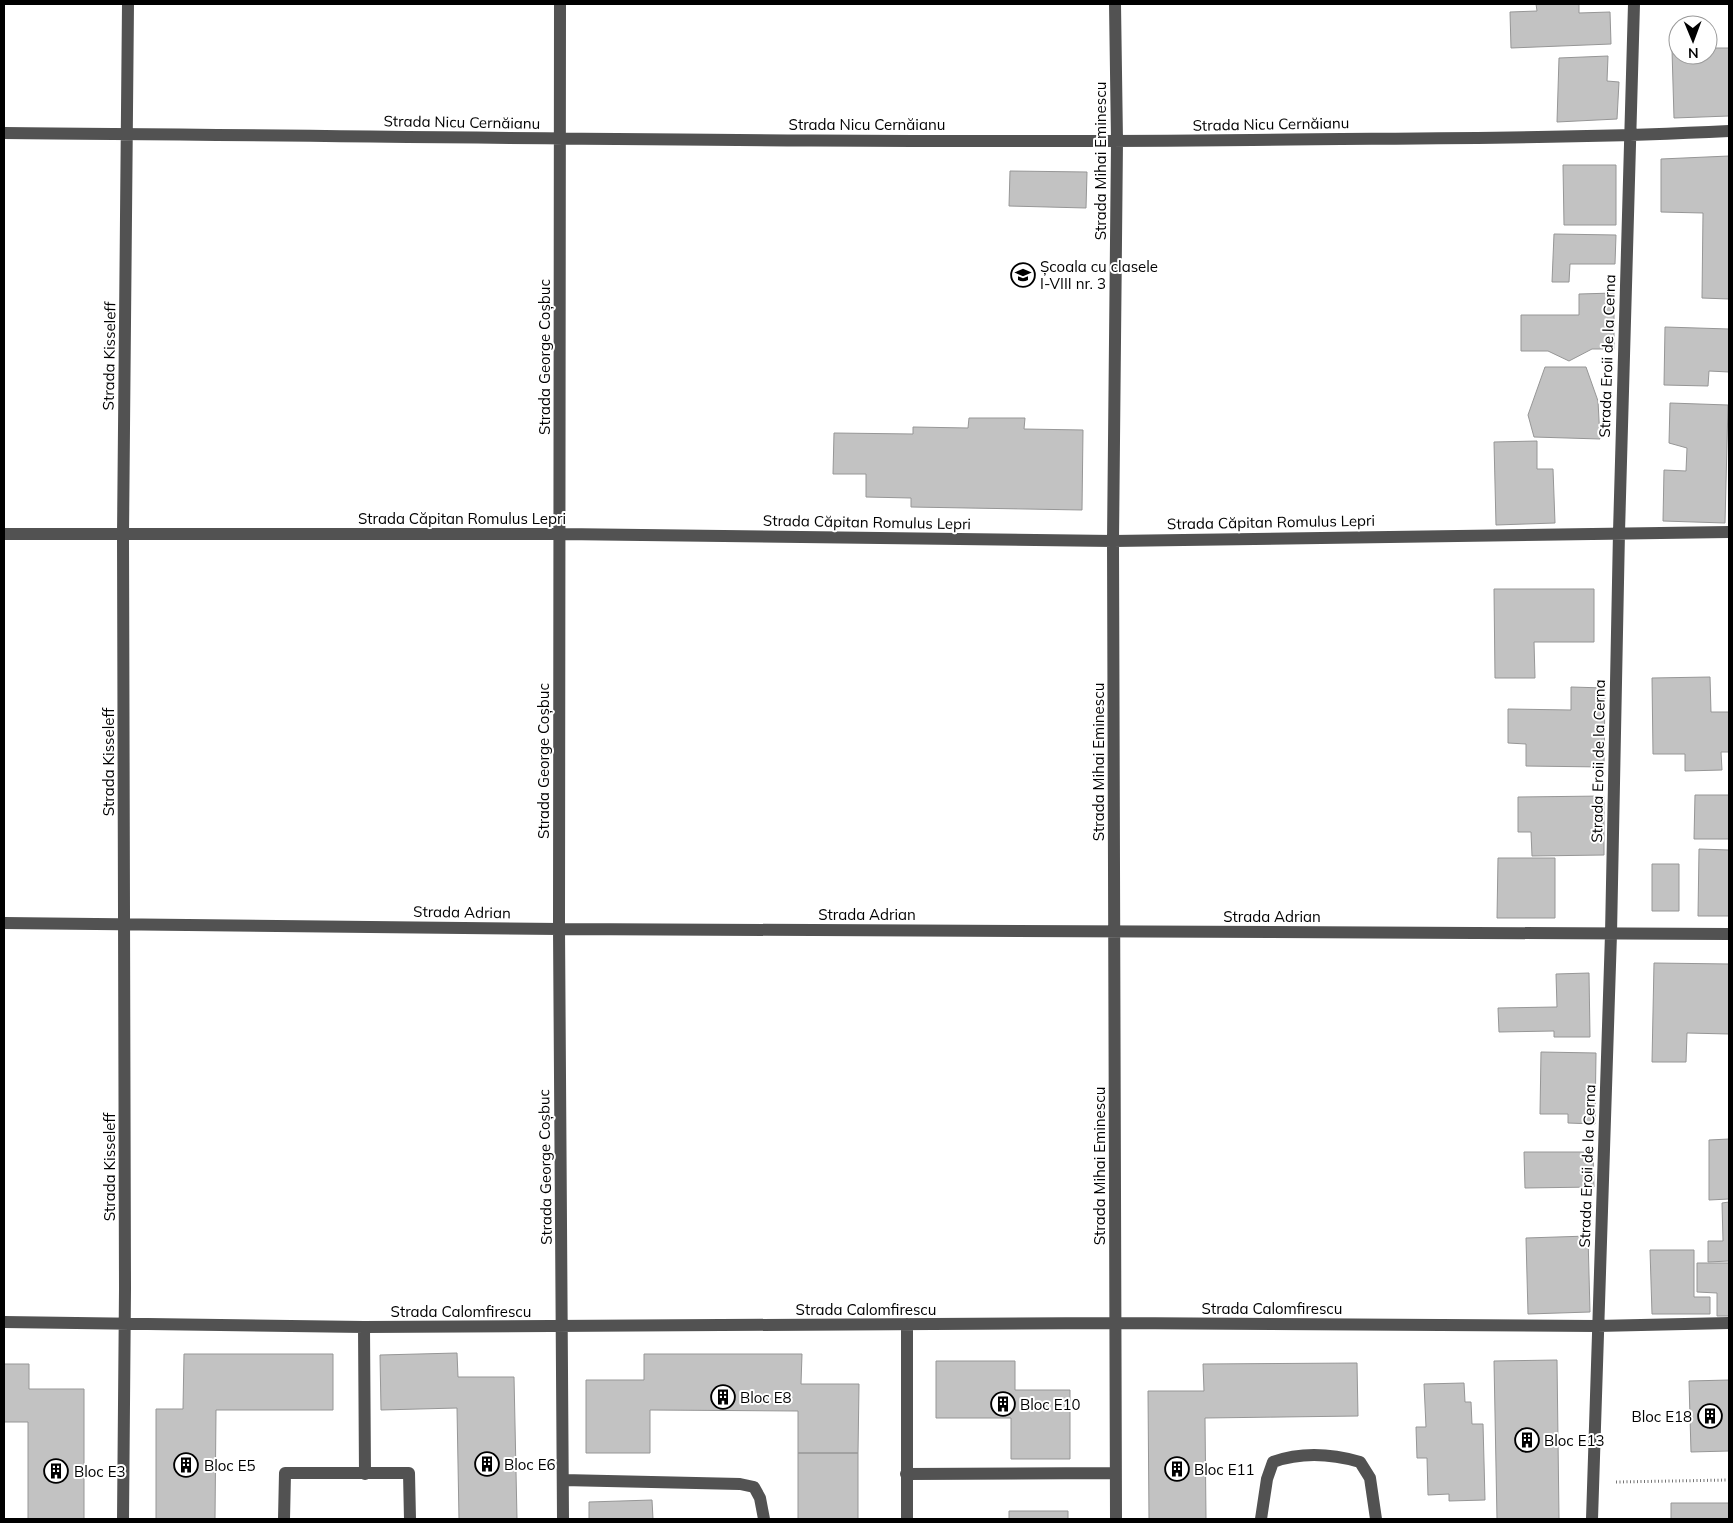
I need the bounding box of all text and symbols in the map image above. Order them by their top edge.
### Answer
north arrow [1668,15,1718,65]
text: N [1688,44,1699,62]
street label: Strada Mihai Eminescu [1091,82,1110,240]
street label: Strada Nicu Cernăianu [383,111,541,133]
street label: Strada Nicu Cernăianu [1192,113,1350,135]
street label: Strada Nicu Cernăianu [789,115,945,134]
place label: Școala cu clasele I-VIII nr. 3 [1040,257,1158,293]
school or university icon: Școala cu clasele I-VIII nr. 3 [1010,262,1036,288]
street label: Strada Eroii de la Cerna [1595,274,1619,438]
street label: Strada George Coșbuc [535,279,554,435]
street label: Strada Kisseleff [99,301,119,410]
street label: Strada Căpitan Romulus Lepri [358,509,566,528]
street label: Strada Căpitan Romulus Lepri [763,511,971,533]
street label: Strada Căpitan Romulus Lepri [1167,511,1375,533]
street label: Strada Eroii de la Cerna [1587,679,1609,843]
street label: Strada George Coșbuc [534,683,553,839]
street label: Strada Mihai Eminescu [1089,683,1108,841]
street label: Strada Kisseleff [99,707,118,816]
street label: Strada Adrian [413,902,511,922]
street label: Strada Adrian [818,905,916,924]
street label: Strada Adrian [1223,907,1321,926]
street label: Strada Eroii de la Cerna [1575,1084,1599,1248]
street label: Strada Mihai Eminescu [1090,1087,1109,1245]
street label: Strada George Coșbuc [534,1089,556,1245]
street label: Strada Kisseleff [100,1112,119,1221]
street label: Strada Calomfirescu [1202,1299,1342,1318]
street label: Strada Calomfirescu [796,1300,936,1319]
street label: Strada Calomfirescu [391,1302,531,1321]
building icon: Bloc E8 [710,1384,736,1410]
place label: Bloc E8 [740,1388,792,1407]
building icon: Bloc E10 [990,1391,1016,1417]
place label: Bloc E10 [1020,1395,1081,1414]
building icon: Bloc E18 [1697,1403,1723,1429]
place label: Bloc E18 [1632,1407,1692,1426]
building icon: Bloc E13 [1514,1427,1540,1453]
place label: Bloc E13 [1544,1431,1605,1450]
building icon: Bloc E6 [474,1451,500,1477]
building icon: Bloc E5 [173,1452,199,1478]
place label: Bloc E6 [504,1455,556,1474]
place label: Bloc E5 [204,1456,256,1475]
building icon: Bloc E11 [1164,1456,1190,1482]
building icon: Bloc E3 [43,1458,69,1484]
place label: Bloc E11 [1194,1460,1255,1479]
place label: Bloc E3 [74,1462,126,1481]

